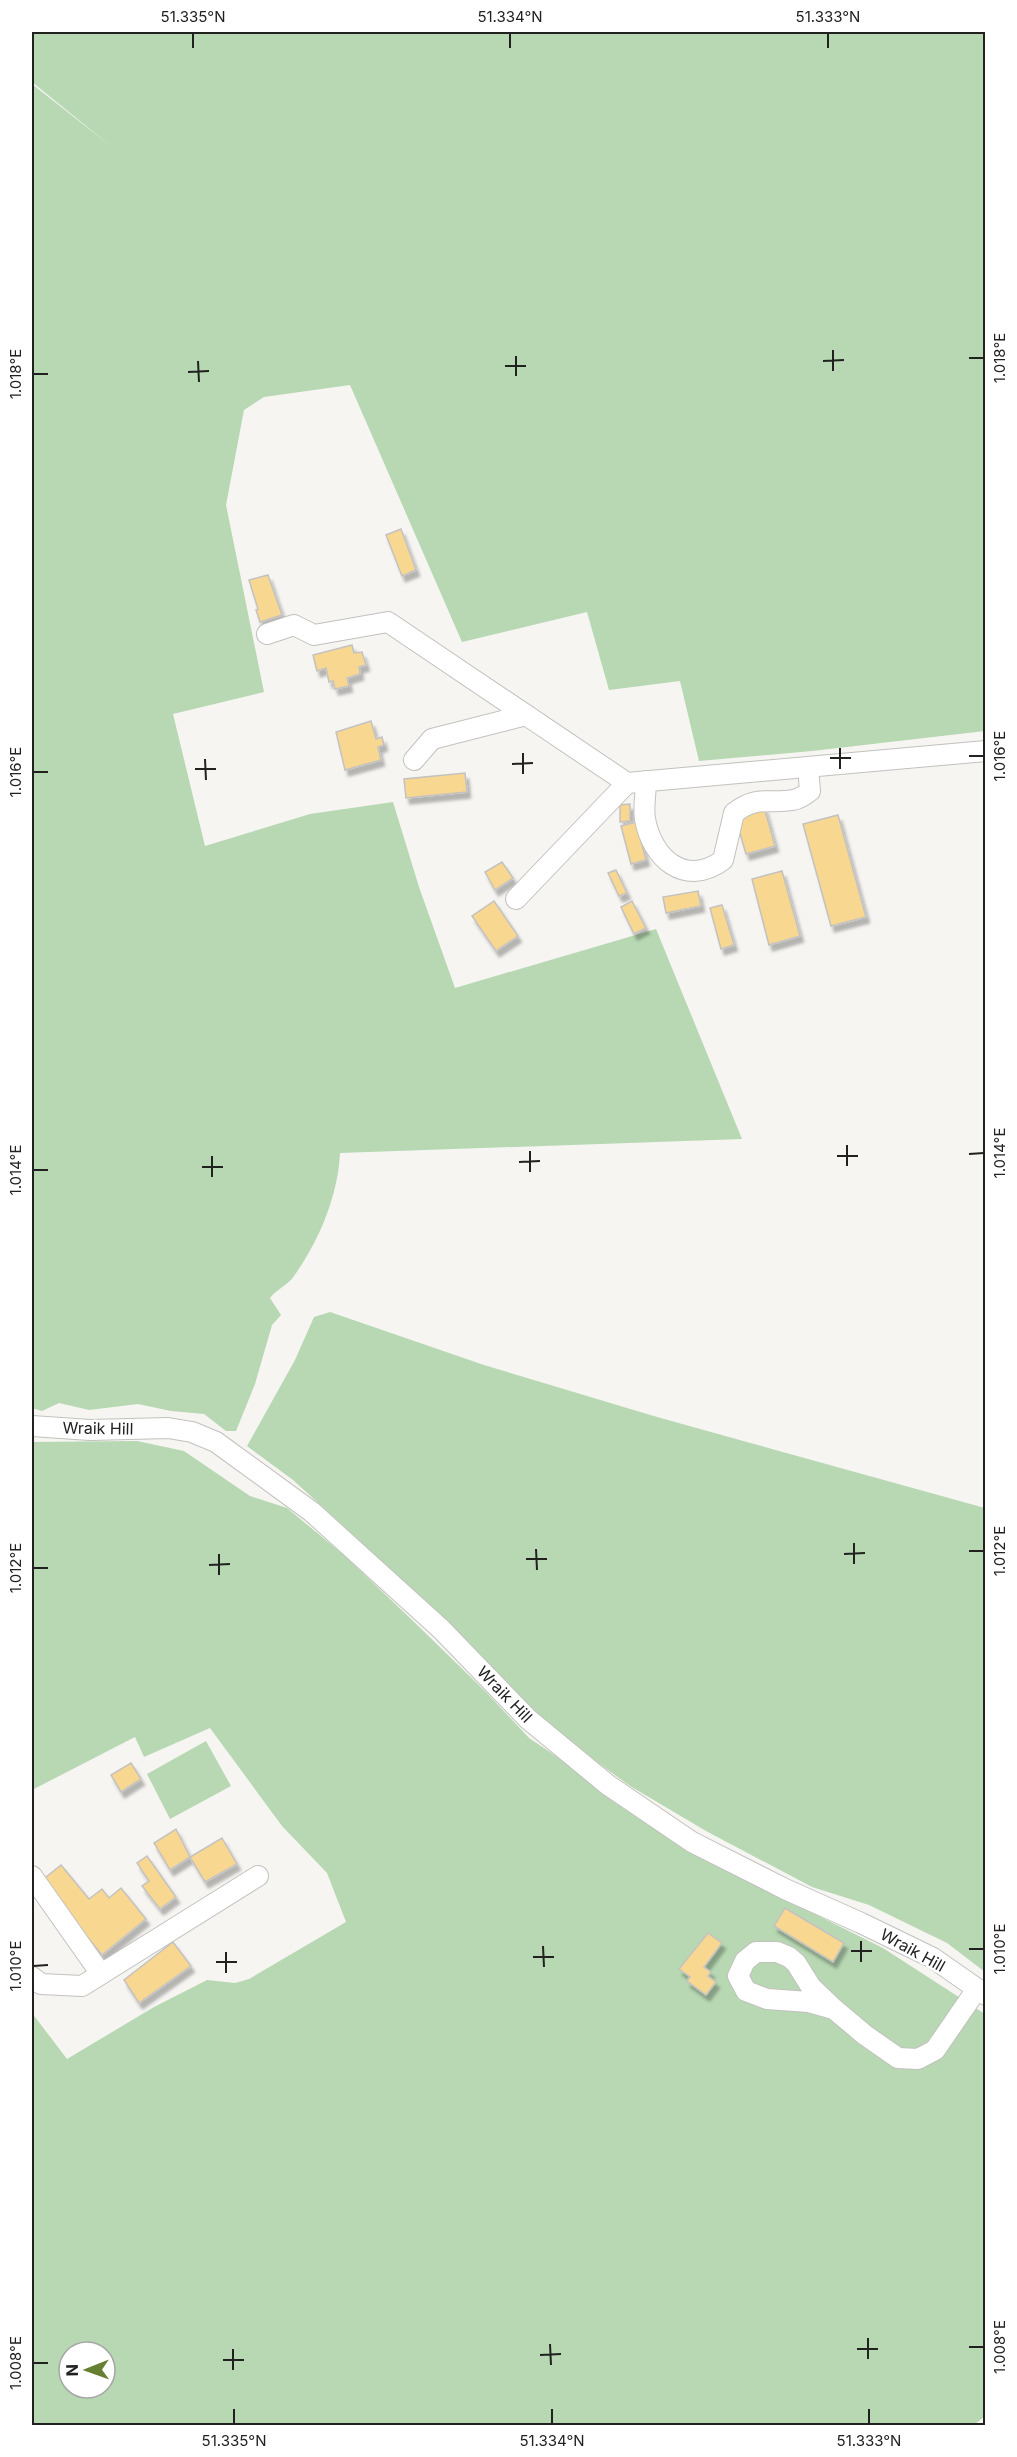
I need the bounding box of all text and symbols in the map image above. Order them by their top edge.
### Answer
text: 51.335°N [161,7,225,26]
text: 51.334°N [477,7,543,26]
text: 51.333°N [796,7,860,26]
text: 1.018°E [990,333,1009,383]
text: 1.018°E [6,349,25,399]
text: 1.016°E [990,731,1009,781]
text: 1.016°E [6,747,25,797]
text: 1.014°E [990,1128,1009,1178]
text: 1.014°E [6,1145,25,1195]
street label: Wraik Hill [62,1417,134,1439]
text: 1.012°E [990,1526,1009,1576]
text: 1.012°E [6,1543,25,1593]
street label: Wraik Hill [473,1662,537,1726]
street label: Wraik Hill [877,1924,949,1976]
text: 1.010°E [990,1924,1009,1974]
text: 1.010°E [6,1941,25,1991]
text: 1.008°E [990,2320,1009,2374]
text: 1.008°E [6,2336,25,2390]
north arrow [57,2340,117,2400]
text: N [62,2364,82,2377]
text: 51.335°N [202,2431,266,2450]
text: 51.334°N [519,2431,585,2450]
text: 51.333°N [837,2431,901,2450]

